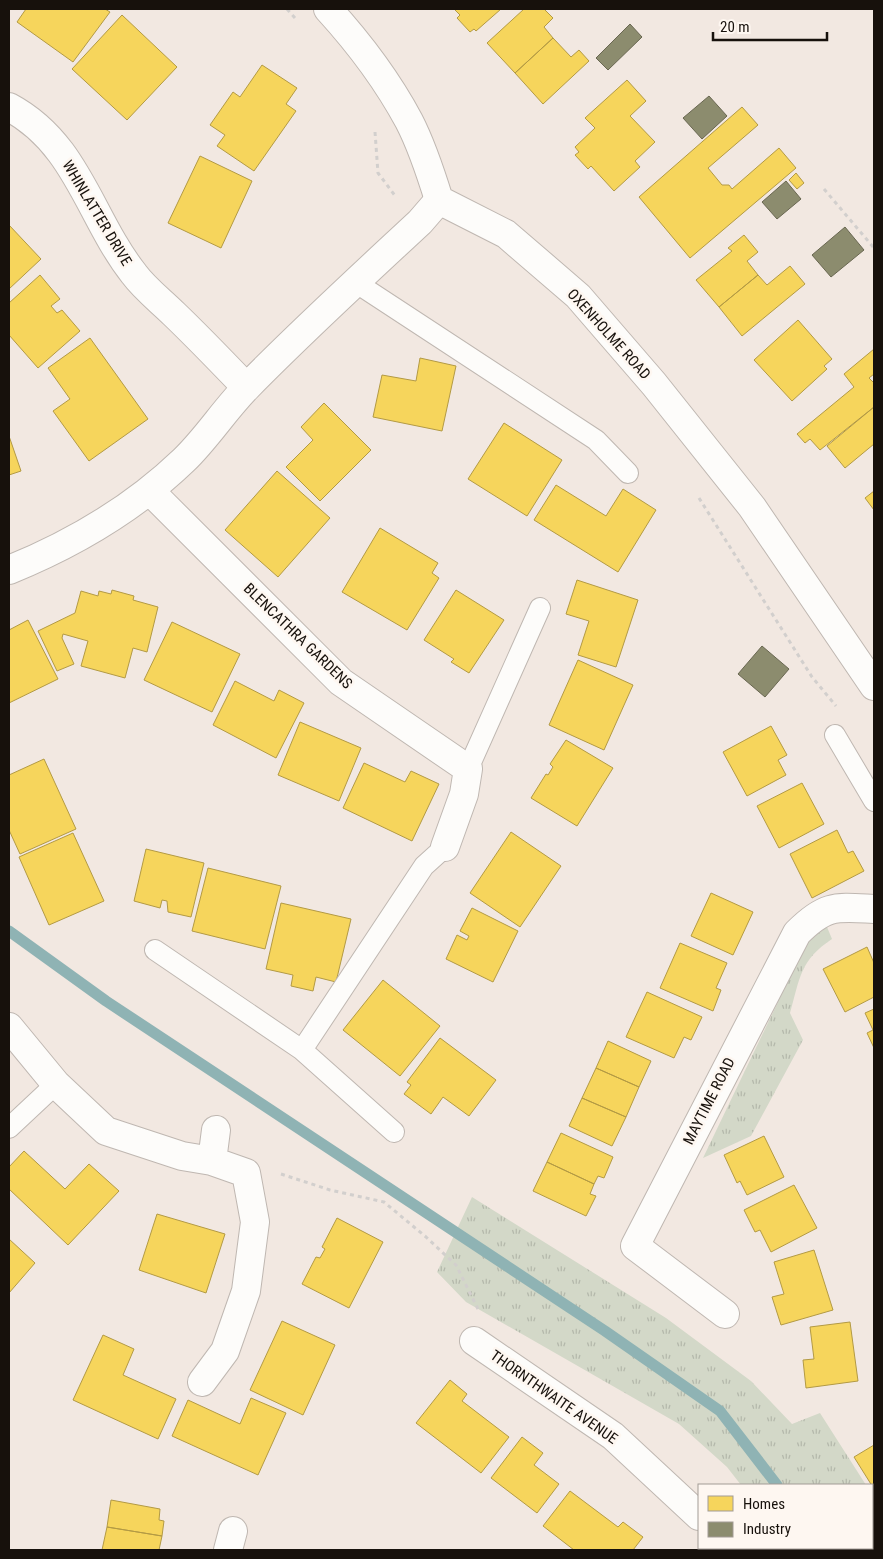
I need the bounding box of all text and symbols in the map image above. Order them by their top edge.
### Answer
scale bar [713,10,827,42]
text: 20 m [720,18,750,36]
street label: WHINLATTER DRIVE [59,157,135,269]
street label: OXENHOLME ROAD [564,285,654,383]
street label: BLENCATHRA GARDENS [240,580,356,693]
street label: MAYTIME ROAD [679,1054,739,1148]
street label: THORNTHWAITE AVENUE [487,1346,621,1448]
legend [698,1484,873,1549]
text: Homes [743,1495,785,1513]
text: Industry [743,1520,791,1538]

